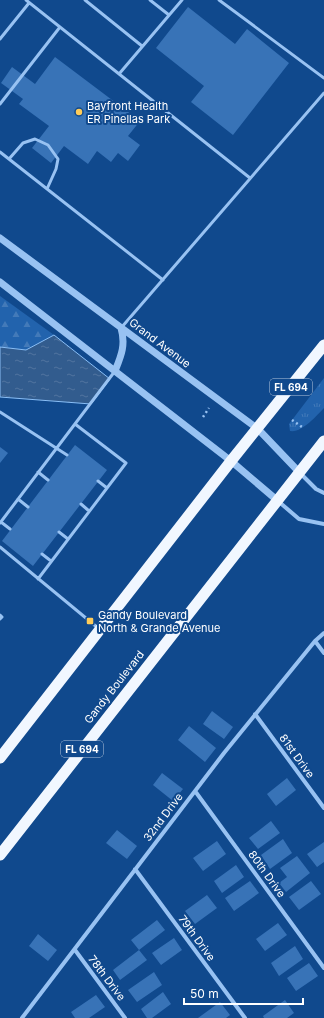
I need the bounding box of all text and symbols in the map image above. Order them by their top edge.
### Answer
place label: Bayfront Health ER Pinellas Park [87,99,170,126]
marker: Bayfront Health ER Pinellas Park [74,107,84,117]
street label: Grand Avenue [126,315,194,371]
road number: FL 694 [270,379,312,395]
place label: Gandy Boulevard North & Grande Avenue [98,608,220,635]
marker: Gandy Boulevard North & Grande Avenue [85,616,95,626]
street label: Gandy Boulevard [81,648,147,726]
street label: 81st Drive [276,731,318,781]
road number: FL 694 [61,741,103,757]
street label: 32nd Drive [140,790,186,844]
street label: 80th Drive [245,848,289,900]
street label: 79th Drive [176,912,218,964]
street label: 78th Drive [85,952,129,1004]
scale bar [184,980,303,1006]
text: 50 m [190,986,219,1001]

